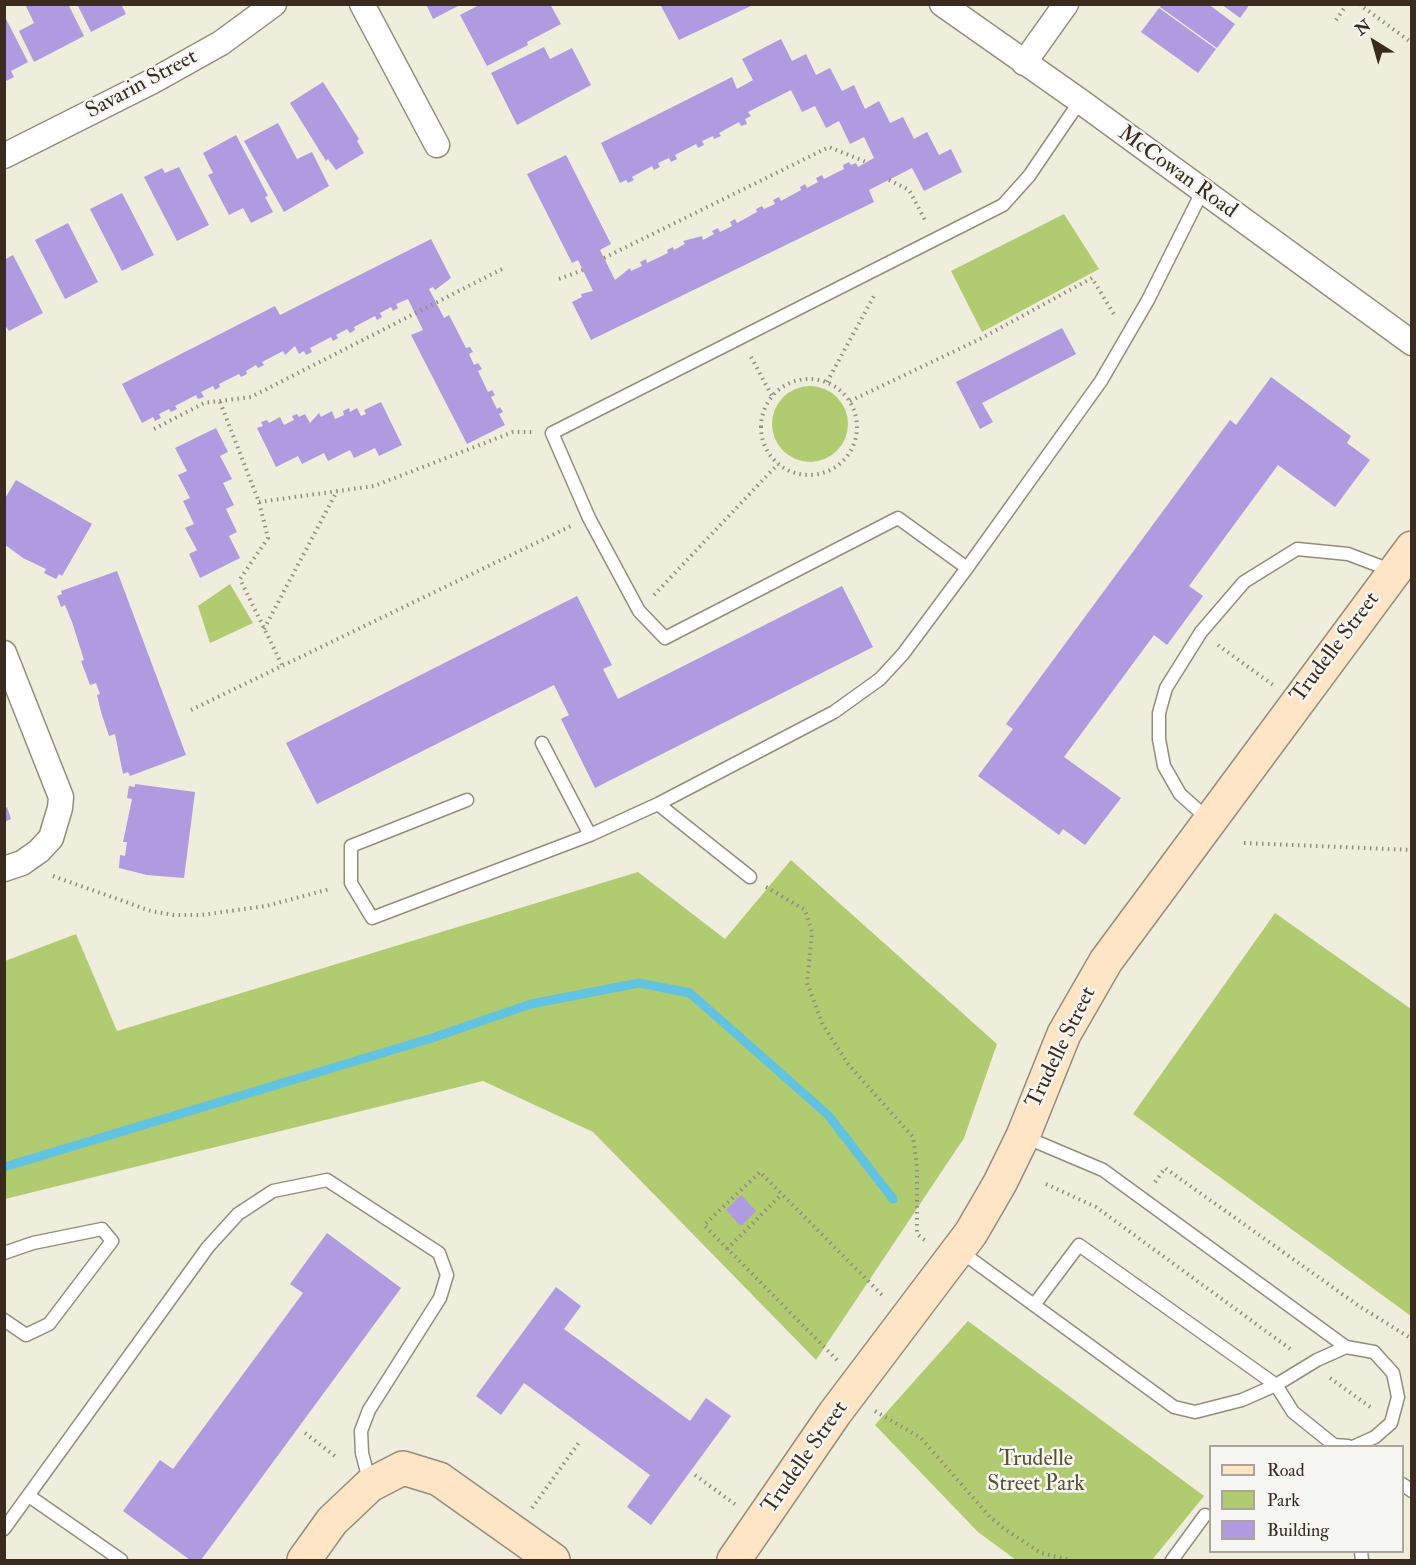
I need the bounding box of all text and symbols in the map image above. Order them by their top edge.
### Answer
north arrow [1344,12,1404,72]
text: N [1351,15,1375,40]
street label: Savarin Street [82,45,202,125]
street label: McCowan Road [1112,121,1242,225]
street label: Trudelle Street [1286,588,1386,708]
street label: Trudelle Street [1021,983,1103,1113]
street label: Trudelle Street [757,1397,855,1519]
legend [1209,1445,1404,1553]
park label: Trudelle Street Park [987,1447,1085,1498]
text: Road [1267,1459,1305,1482]
text: Park [1267,1489,1300,1512]
text: Building [1267,1519,1329,1542]

